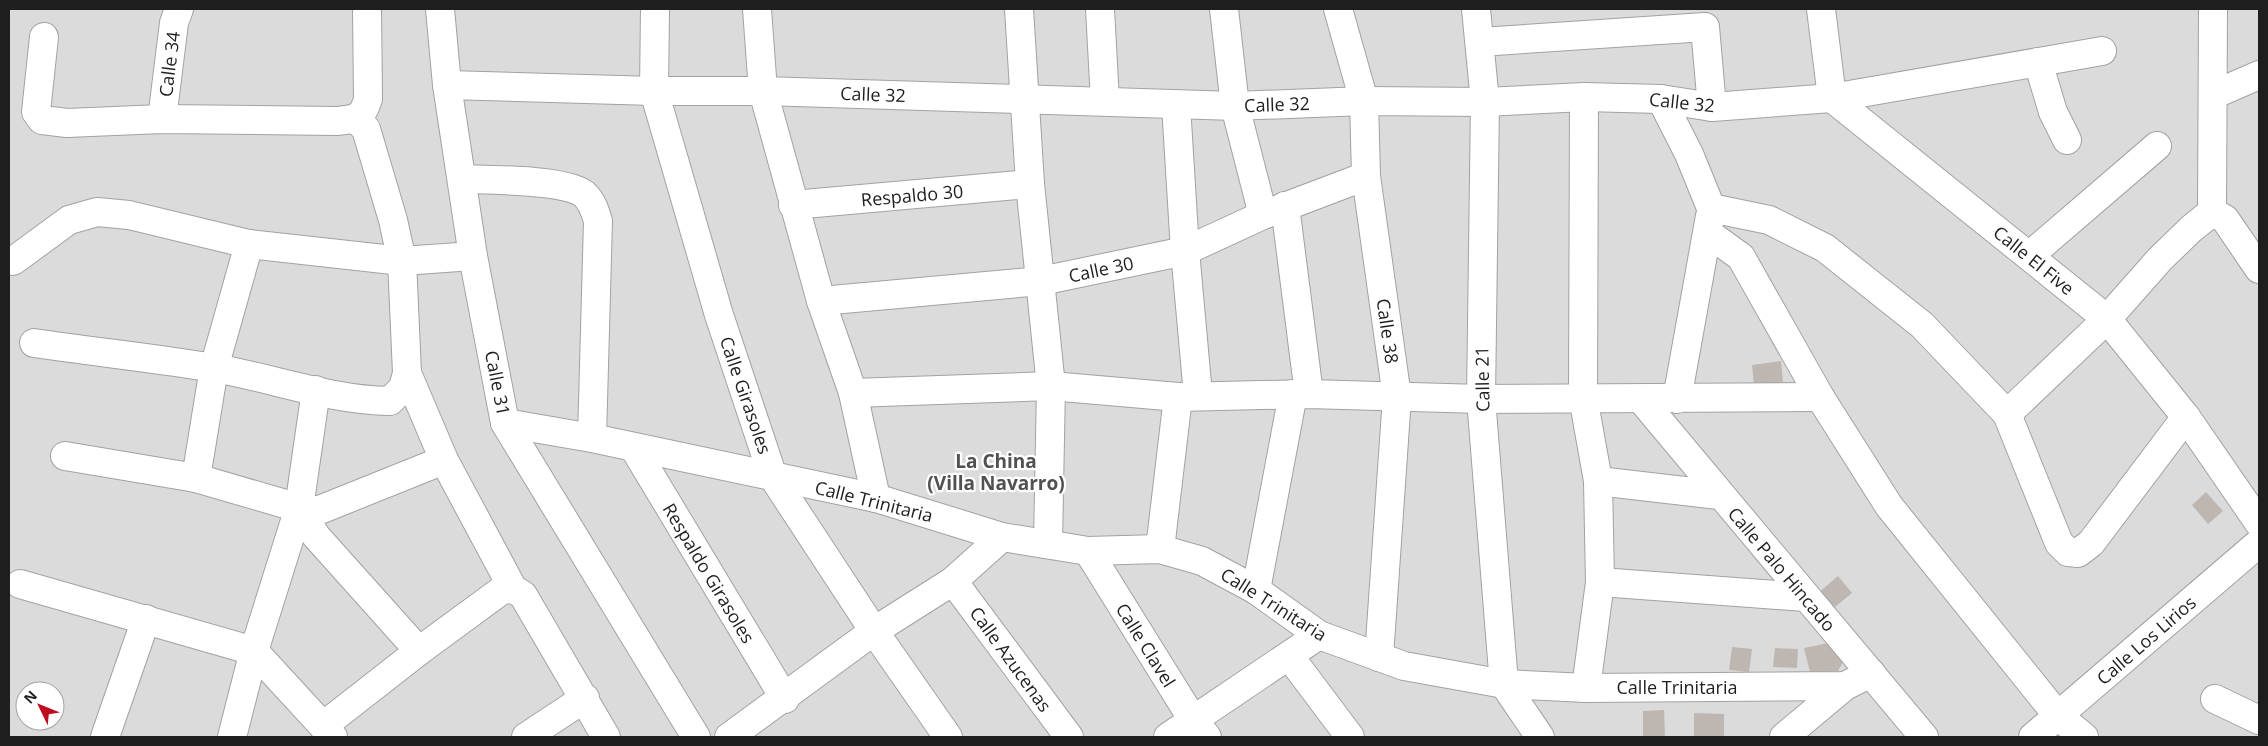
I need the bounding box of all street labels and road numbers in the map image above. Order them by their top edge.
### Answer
street label: Calle 34 [153,30,185,98]
street label: Calle 32 [840,81,906,107]
street label: Calle 32 [1648,87,1716,117]
street label: Calle 32 [1244,91,1310,117]
street label: Respaldo 30 [860,179,964,211]
street label: Calle El Five [1989,220,2079,300]
street label: Calle 30 [1066,250,1136,288]
street label: Calle 38 [1372,297,1404,365]
street label: Calle Girasoles [715,333,777,457]
street label: Calle 21 [1469,346,1495,412]
street label: Calle 31 [480,348,516,418]
street label: Calle Trinitaria [812,475,936,527]
street label: Respaldo Girasoles [658,498,760,648]
street label: Calle Palo Hincado [1723,502,1841,636]
street label: Calle Trinitaria [1216,562,1332,646]
street label: Calle Los Lirios [2091,590,2201,690]
street label: Calle Clavel [1111,598,1181,692]
street label: Calle Azucenas [965,602,1057,716]
street label: Calle Trinitaria [1617,675,1737,699]

